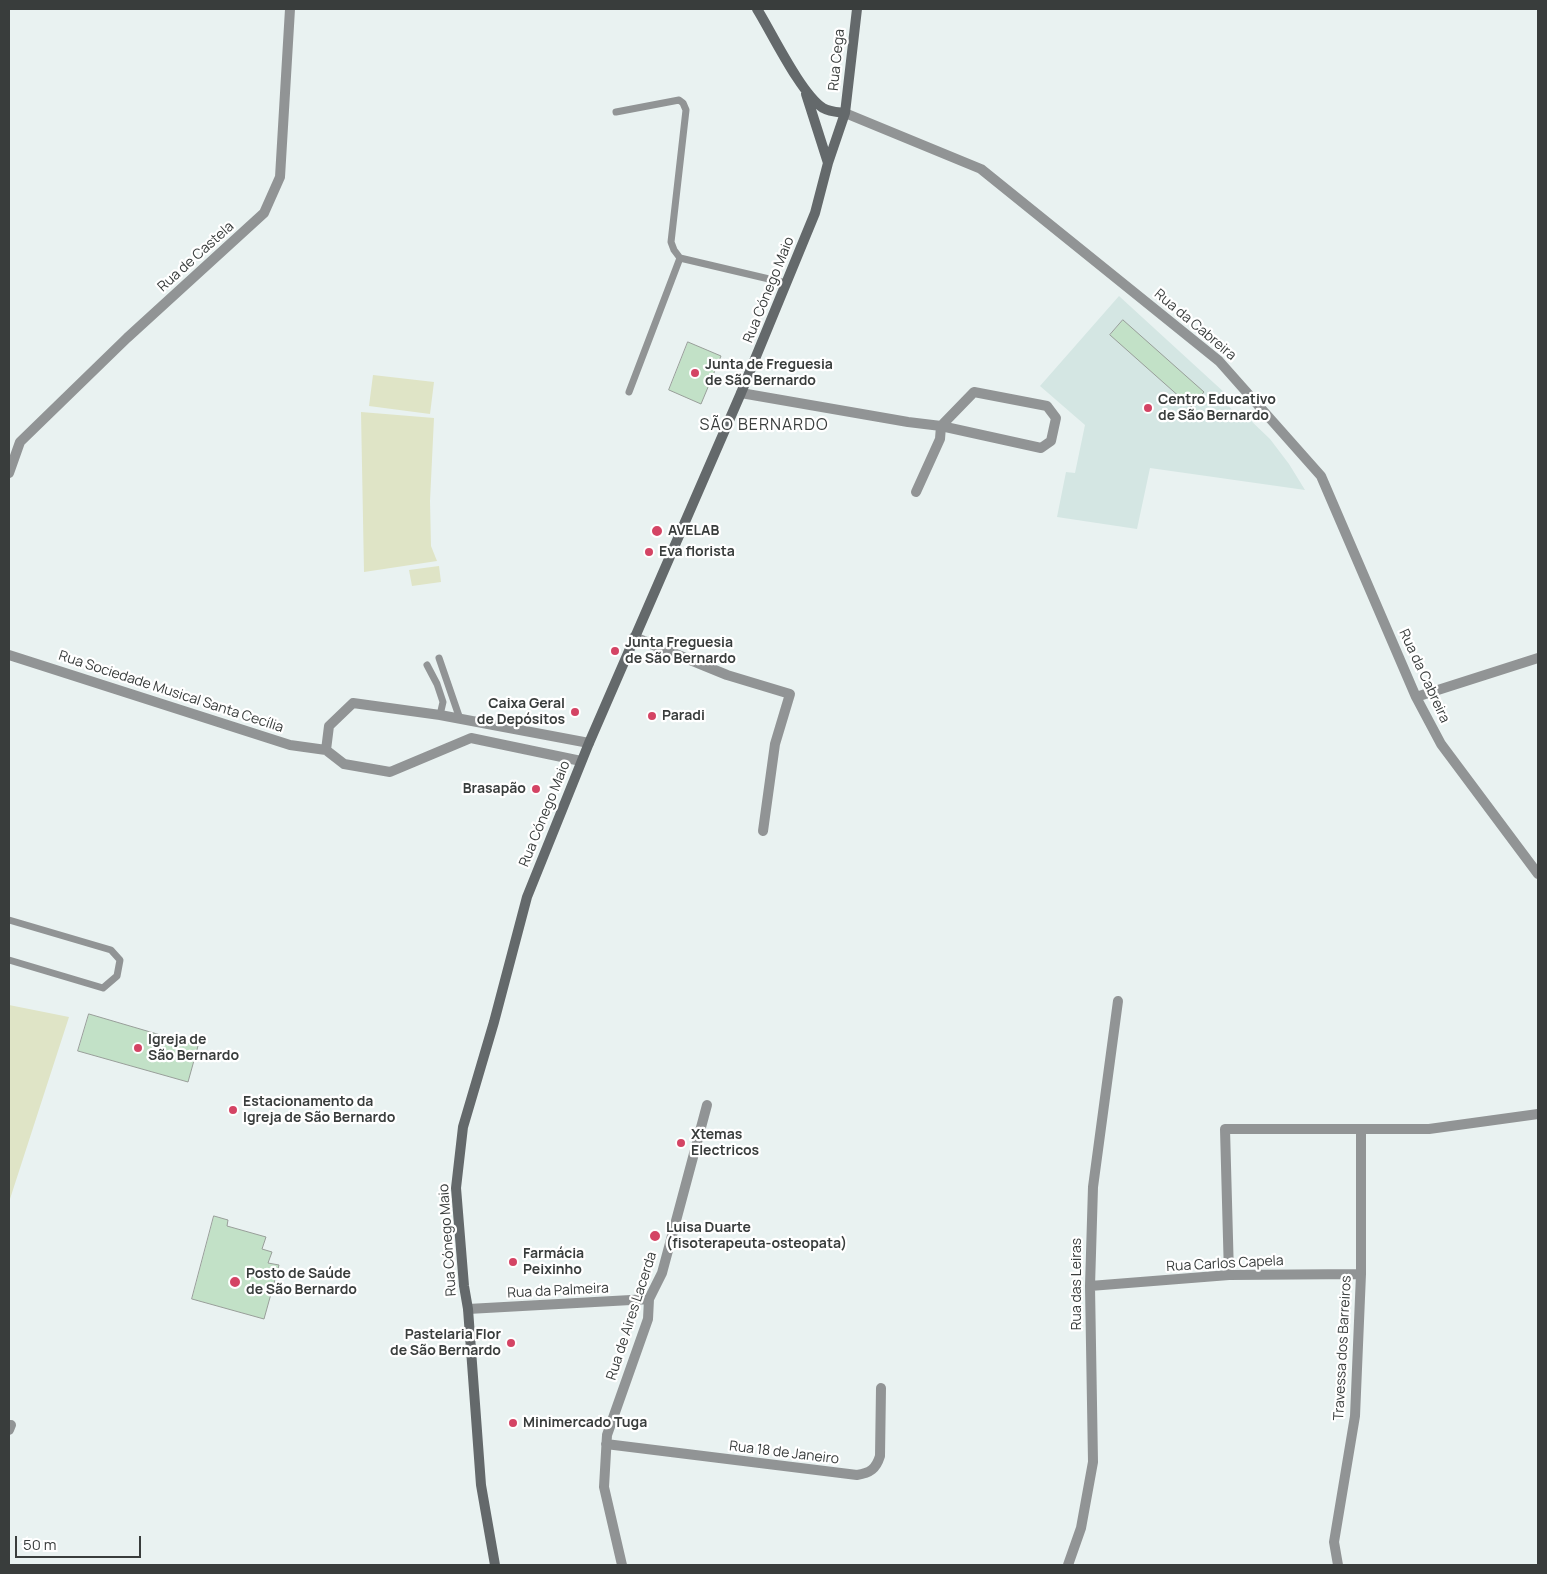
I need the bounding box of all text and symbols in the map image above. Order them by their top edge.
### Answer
street label: Rua Cega [825,28,849,92]
street label: Rua de Castela [154,218,238,296]
street label: Rua Cónego Maio [740,234,798,346]
street label: Rua da Cabreira [1151,286,1239,364]
place label: Junta de Freguesia de São Bernardo [705,357,833,390]
marker: Junta de Freguesia de São Bernardo [689,367,701,379]
place label: Centro Educativo de São Bernardo [1158,392,1276,424]
marker: Centro Educativo de São Bernardo [1142,402,1154,414]
district label: SÃO BERNARDO [698,416,830,436]
place label: AVELAB [668,523,719,539]
marker: AVELAB [650,524,664,538]
place label: Eva florista [659,544,735,560]
marker: Eva florista [643,546,655,558]
street label: Rua da Cabreira [1395,626,1453,726]
place label: Junta Freguesia de São Bernardo [625,635,736,668]
marker: Junta Freguesia de São Bernardo [609,645,621,657]
street label: Rua Sociedade Musical Santa Cecília [56,648,286,736]
place label: Caixa Geral de Depósitos [477,696,565,729]
marker: Caixa Geral de Depósitos [569,706,581,718]
place label: Paradi [662,708,705,724]
marker: Paradi [646,710,658,722]
street label: Rua Cónego Maio [516,758,574,870]
place label: Brasapão [463,781,526,797]
marker: Brasapão [530,783,542,795]
place label: Igreja de São Bernardo [148,1032,239,1064]
marker: Igreja de São Bernardo [132,1042,144,1054]
place label: Estacionamento da Igreja de São Bernardo [243,1094,395,1126]
marker: Estacionamento da Igreja de São Bernardo [227,1104,239,1116]
place label: Xtemas Electricos [691,1127,759,1160]
marker: Xtemas Electricos [675,1137,687,1149]
street label: Rua Cónego Maio [436,1183,460,1297]
place label: Luisa Duarte (fisoterapeuta-osteopata) [666,1220,847,1252]
marker: Luisa Duarte (fisoterapeuta-osteopata) [648,1229,662,1243]
street label: Rua das Leiras [1069,1238,1085,1330]
place label: Farmácia Peixinho [523,1246,584,1278]
street label: Rua de Aires Lacerda [603,1250,661,1382]
street label: Rua Carlos Capela [1166,1253,1284,1275]
marker: Farmácia Peixinho [507,1256,519,1268]
place label: Posto de Saúde de São Bernardo [246,1266,357,1298]
marker: Posto de Saúde de São Bernardo [228,1275,242,1289]
street label: Travessa dos Barreiros [1331,1275,1355,1421]
street label: Rua da Palmeira [507,1280,609,1302]
place label: Pastelaria Flor de São Bernardo [390,1327,501,1360]
marker: Pastelaria Flor de São Bernardo [505,1337,517,1349]
place label: Minimercado Tuga [523,1415,647,1431]
marker: Minimercado Tuga [507,1417,519,1429]
street label: Rua 18 de Janeiro [728,1438,840,1468]
scale bar [18,1526,144,1558]
text: 50 m [23,1534,57,1555]

